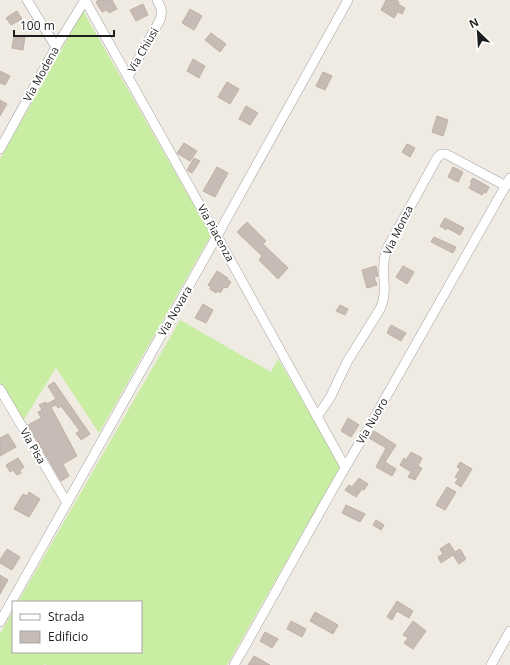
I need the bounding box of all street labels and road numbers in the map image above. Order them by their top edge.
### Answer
street label: Via Chiusi [124,25,161,75]
street label: Via Modena [19,44,62,104]
street label: Via Piacenza [195,201,238,264]
street label: Via Monza [379,203,416,257]
street label: Via Novara [154,283,195,338]
street label: Via Nuoro [352,395,391,447]
street label: Via Pisa [17,425,50,466]

